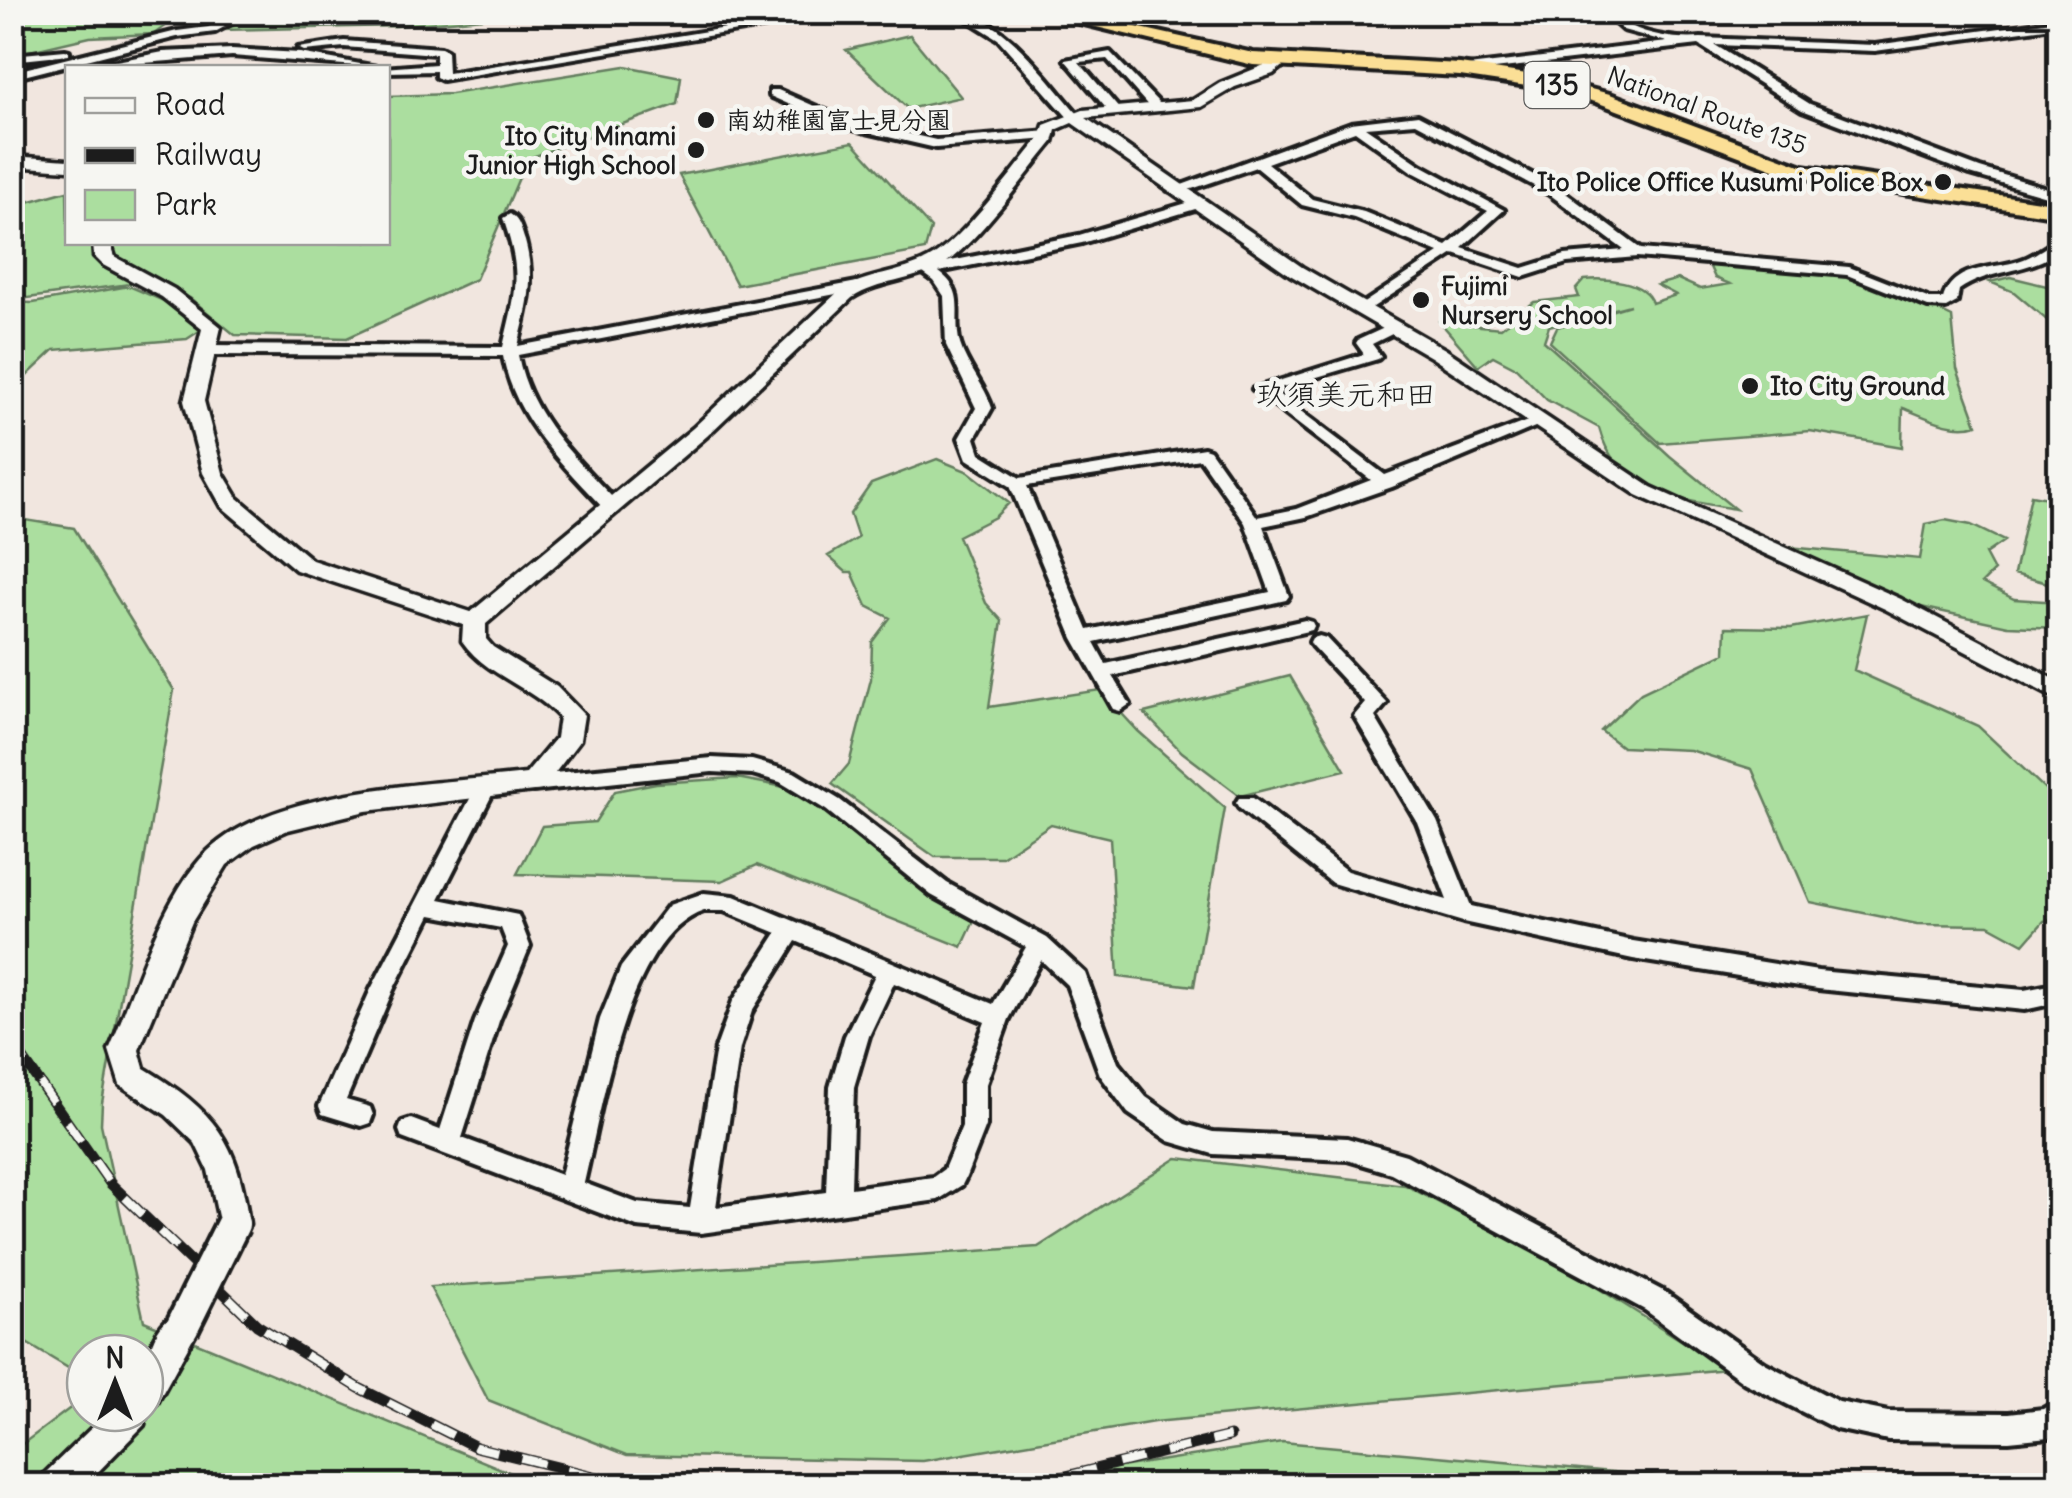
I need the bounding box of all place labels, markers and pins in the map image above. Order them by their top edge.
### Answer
place label: 南幼稚園富士見分園 [726,104,951,136]
marker: 南幼稚園富士見分園 [695,109,717,131]
place label: Ito City Minami Junior High School [466,120,676,181]
marker: Ito City Minami Junior High School [685,139,707,161]
place label: Ito Police Office Kusumi Police Box [1537,166,1924,198]
marker: Ito Police Office Kusumi Police Box [1932,171,1954,193]
place label: Fujimi Nursery School [1441,270,1613,331]
marker: Fujimi Nursery School [1410,289,1432,311]
place label: Ito City Ground [1770,370,1946,402]
marker: Ito City Ground [1739,375,1761,397]

